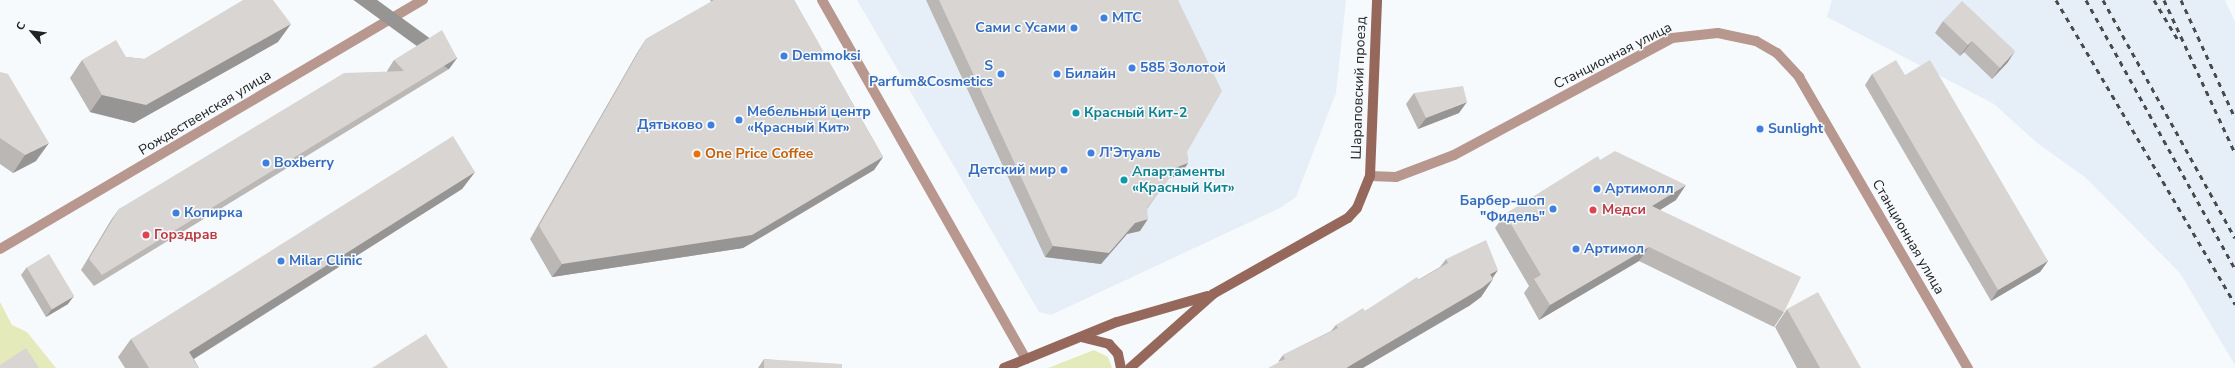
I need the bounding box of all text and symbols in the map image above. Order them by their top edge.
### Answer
place label: МТС [1112,10,1142,26]
north arrow [12,12,52,52]
marker: МТС [1099,13,1109,23]
street label: Шараповский проезд [1348,16,1370,160]
text: С [13,19,29,33]
street label: Станционная улица [1551,19,1675,93]
place label: Сами с Усами [975,20,1066,36]
marker: Сами с Усами [1069,23,1079,33]
place label: Demmoksi [792,48,861,64]
marker: Demmoksi [779,51,789,61]
place label: S Parfum&Cosmetics [869,58,993,90]
place label: 585 Золотой [1140,60,1226,76]
marker: 585 Золотой [1127,63,1137,73]
place label: Билайн [1065,66,1116,82]
street label: Рождественская улица [136,67,274,159]
marker: S Parfum&Cosmetics [996,69,1006,79]
marker: Билайн [1052,69,1062,79]
place label: Мебельный центр «Красный Кит» [747,104,871,136]
place label: Красный Кит-2 [1084,105,1187,121]
marker: Красный Кит-2 [1071,108,1081,118]
marker: Мебельный центр «Красный Кит» [734,115,744,125]
place label: Дятьково [637,117,703,133]
marker: Дятьково [706,120,716,130]
place label: Sunlight [1768,121,1823,137]
marker: Sunlight [1755,124,1765,134]
place label: Л'Этуаль [1099,145,1161,161]
place label: One Price Coffee [705,146,813,162]
marker: Л'Этуаль [1086,148,1096,158]
marker: One Price Coffee [692,149,702,159]
place label: Boxberry [274,155,334,171]
marker: Boxberry [261,158,271,168]
place label: Детский мир [969,162,1056,178]
place label: Апартаменты «Красный Кит» [1132,164,1235,196]
marker: Детский мир [1059,165,1069,175]
marker: Апартаменты «Красный Кит» [1119,175,1129,185]
street label: Станционная улица [1868,176,1948,298]
place label: Артимолл [1605,181,1674,197]
marker: Артимолл [1592,184,1602,194]
place label: Барбер-шоп "Фидель" [1460,193,1545,226]
place label: Медси [1602,202,1646,218]
marker: Барбер-шоп "Фидель" [1548,204,1558,214]
marker: Медси [1587,204,1599,216]
place label: Копирка [184,205,243,221]
marker: Копирка [171,208,181,218]
place label: Горздрав [154,227,217,243]
marker: Горздрав [141,230,151,240]
place label: Артимол [1584,241,1644,257]
marker: Артимол [1571,244,1581,254]
place label: Milar Clinic [289,253,362,269]
marker: Milar Clinic [276,256,286,266]

